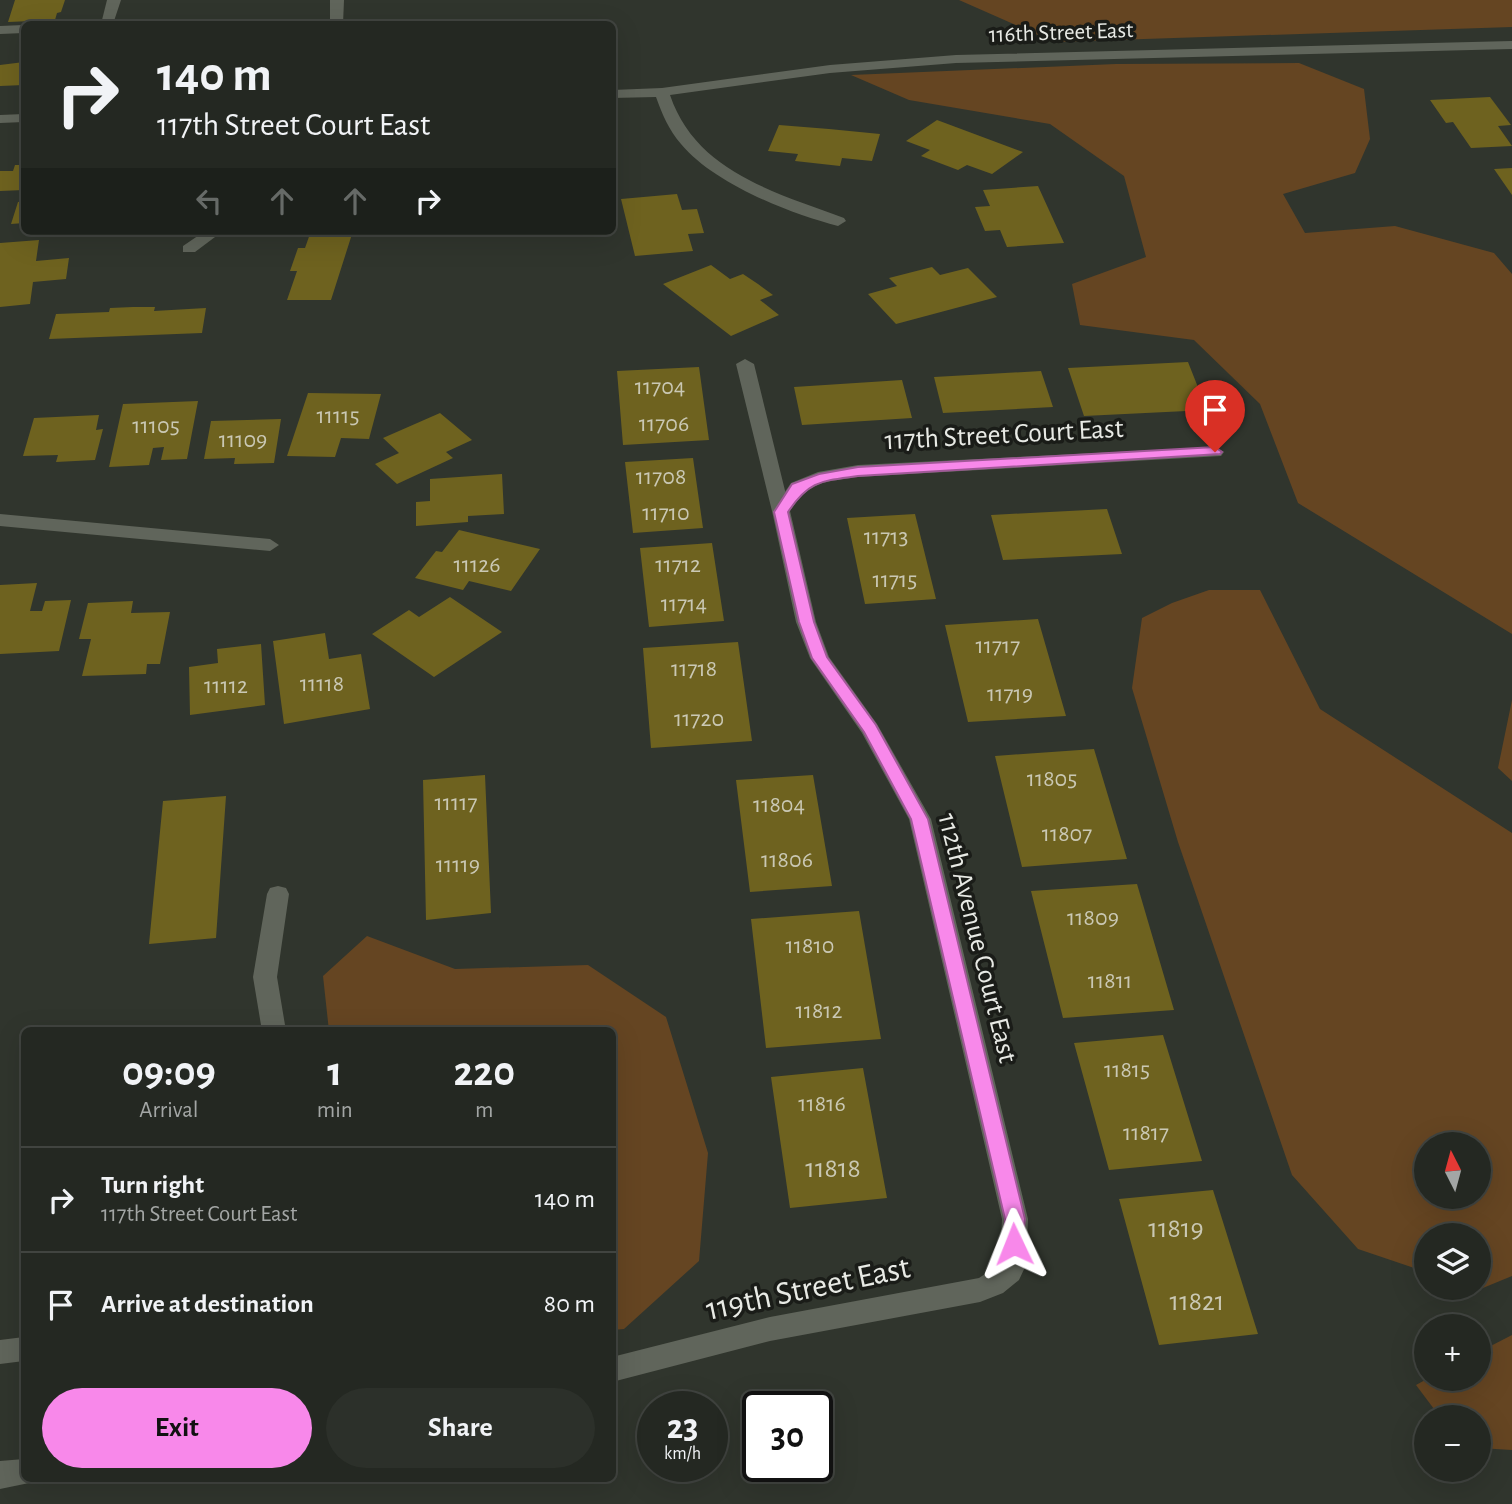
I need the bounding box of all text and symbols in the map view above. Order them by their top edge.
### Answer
street label: 116th Street East [988,19,1134,47]
icon: right [42,49,133,140]
text: 140 m [157,51,272,100]
text: 117th Street Court East [157,109,430,141]
icon: left [190,182,228,220]
icon: ahead [263,182,301,220]
icon: ahead [336,182,374,220]
icon: right [409,182,447,220]
house number: 11704 [635,375,685,399]
pin [1185,380,1245,452]
icon: arrive [1196,391,1234,429]
house number: 11115 [316,404,360,428]
house number: 11706 [639,412,689,436]
house number: 11105 [132,414,180,438]
street label: 117th Street Court East [884,415,1124,455]
house number: 11109 [219,428,267,452]
house number: 11708 [636,465,686,489]
house number: 11710 [642,501,690,525]
house number: 11713 [864,525,908,549]
house number: 11126 [454,553,500,577]
house number: 11712 [655,553,701,577]
house number: 11715 [873,568,917,592]
house number: 11714 [661,592,707,616]
house number: 11717 [976,634,1020,658]
house number: 11718 [671,657,717,681]
house number: 11118 [300,672,344,696]
house number: 11112 [204,674,248,698]
house number: 11719 [987,682,1033,706]
house number: 11720 [674,707,724,731]
house number: 11805 [1027,767,1077,791]
house number: 11117 [434,791,478,815]
house number: 11804 [753,793,805,817]
street label: 112th Avenue Court East [932,810,1022,1066]
house number: 11807 [1042,822,1092,846]
house number: 11806 [761,848,813,872]
house number: 11119 [436,853,480,877]
house number: 11809 [1067,906,1119,930]
house number: 11810 [786,934,834,958]
house number: 11811 [1088,969,1132,993]
house number: 11812 [795,999,843,1023]
text: 09:09 [122,1051,216,1093]
text: 1 [327,1051,342,1093]
text: 220 [454,1051,515,1093]
house number: 11815 [1104,1058,1150,1082]
house number: 11816 [798,1092,846,1116]
text: Arrival [139,1099,198,1122]
text: min [317,1099,353,1122]
text: m [475,1099,494,1122]
house number: 11817 [1123,1121,1169,1145]
north arrow [1414,1132,1491,1209]
map controls [1414,1132,1491,1482]
house number: 11818 [805,1155,861,1183]
text: Turn right [101,1172,204,1198]
icon: right [42,1181,80,1219]
text: 140 m [535,1186,595,1212]
text: 117th Street Court East [101,1203,297,1226]
position arrow [977,1207,1051,1281]
house number: 11819 [1148,1215,1204,1243]
button: layers [1414,1223,1491,1300]
street label: 119th Street East [703,1251,913,1327]
icon: arrive [42,1286,80,1324]
house number: 11821 [1170,1288,1224,1316]
text: Arrive at destination [101,1291,314,1317]
text: 80 m [544,1291,595,1317]
button: + [1414,1314,1491,1391]
button: Exit [42,1388,312,1468]
button: Share [326,1388,595,1468]
speed limit sign: 30 [742,1391,833,1482]
button: − [1414,1405,1491,1482]
text: 23 [667,1410,698,1445]
text: km/h [664,1445,701,1463]

